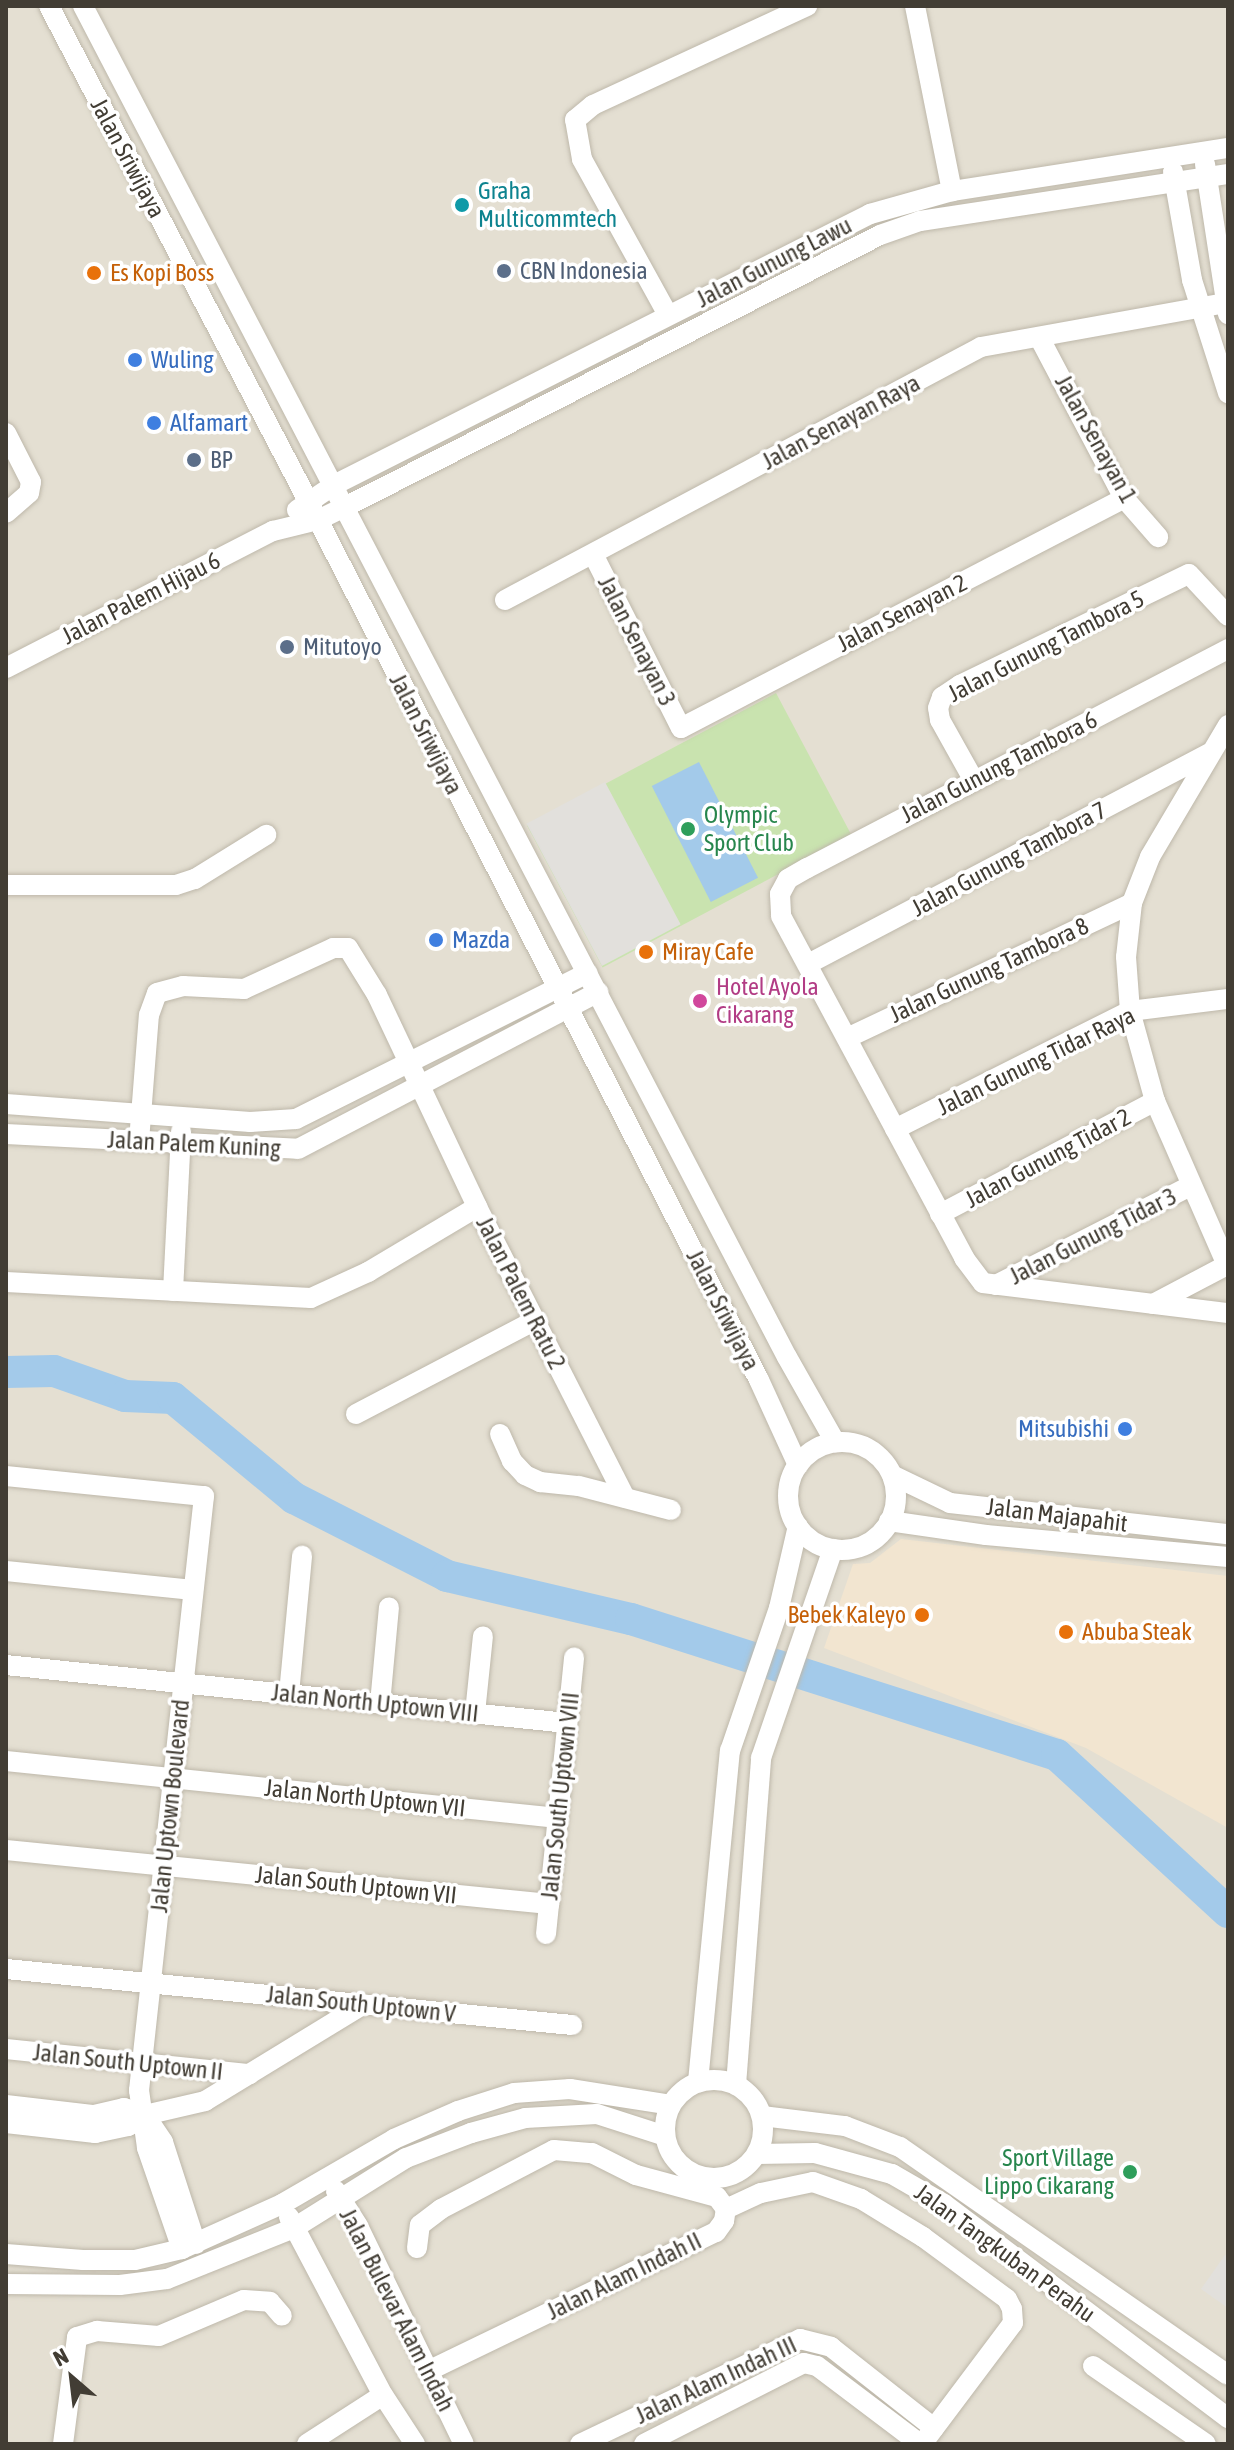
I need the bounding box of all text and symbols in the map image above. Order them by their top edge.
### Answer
street label: Jalan Sriwijaya [84,93,172,223]
place label: Graha Multicommtech [478,177,617,233]
marker: Graha Multicommtech [453,196,471,214]
street label: Jalan Gunung Lawu [692,210,856,314]
place label: CBN Indonesia [520,257,648,285]
place label: Es Kopi Boss [110,259,214,287]
marker: CBN Indonesia [495,262,513,280]
marker: Es Kopi Boss [85,264,103,282]
place label: Wuling [151,346,213,374]
marker: Wuling [126,351,144,369]
street label: Jalan Senayan Raya [757,368,925,476]
street label: Jalan Senayan 1 [1049,370,1143,508]
place label: Alfamart [170,409,248,437]
marker: Alfamart [145,414,163,432]
place label: BP [210,446,233,474]
marker: BP [185,451,203,469]
street label: Jalan Palem Hijau 6 [57,546,225,650]
street label: Jalan Senayan 2 [832,568,972,658]
street label: Jalan Senayan 3 [592,571,682,711]
street label: Jalan Gunung Tambora 5 [943,584,1149,708]
place label: Mitutoyo [303,633,382,661]
marker: Mitutoyo [278,638,296,656]
street label: Jalan Sriwijaya [383,669,469,799]
street label: Jalan Gunung Tambora 6 [896,705,1102,829]
street label: Jalan Gunung Tambora 7 [907,795,1111,923]
place label: Olympic Sport Club [704,801,794,857]
marker: Olympic Sport Club [679,820,697,838]
street label: Jalan Gunung Tambora 8 [885,911,1093,1029]
place label: Mazda [452,926,510,954]
marker: Mazda [427,931,445,949]
place label: Miray Cafe [662,938,754,966]
marker: Miray Cafe [637,943,655,961]
place label: Hotel Ayola Cikarang [716,973,819,1029]
marker: Hotel Ayola Cikarang [691,992,709,1010]
street label: Jalan Gunung Tidar Raya [932,1001,1140,1121]
street label: Jalan Gunung Tidar 2 [960,1102,1136,1214]
street label: Jalan Palem Kuning [107,1125,281,1163]
street label: Jalan Gunung Tidar 3 [1005,1181,1181,1291]
street label: Jalan Palem Ratu 2 [470,1212,572,1374]
street label: Jalan Sriwijaya [680,1245,766,1375]
place label: Mitsubishi [1018,1415,1109,1443]
marker: Mitsubishi [1116,1420,1134,1438]
street label: Jalan Majapahit [985,1492,1129,1538]
place label: Bebek Kaleyo [787,1601,906,1629]
marker: Bebek Kaleyo [913,1606,931,1624]
place label: Abuba Steak [1082,1618,1192,1646]
marker: Abuba Steak [1057,1623,1075,1641]
street label: Jalan North Uptown VIII [270,1678,480,1728]
street label: Jalan South Uptown VIII [535,1691,585,1901]
street label: Jalan Uptown Boulevard [144,1698,196,1914]
street label: Jalan North Uptown VII [263,1773,467,1823]
street label: Jalan South Uptown VII [254,1860,458,1910]
street label: Jalan South Uptown V [265,1980,457,2028]
street label: Jalan South Uptown II [32,2038,224,2086]
place label: Sport Village Lippo Cikarang [984,2144,1114,2200]
marker: Sport Village Lippo Cikarang [1121,2163,1139,2181]
street label: Jalan Tangkuban Perahu [909,2178,1101,2328]
street label: Jalan Bulevar Alam Indah [333,2204,461,2416]
street label: Jalan Alam Indah II [542,2226,706,2326]
street label: Jalan Alam Indah III [631,2330,801,2430]
north arrow [32,2338,112,2418]
text: N [49,2342,73,2371]

